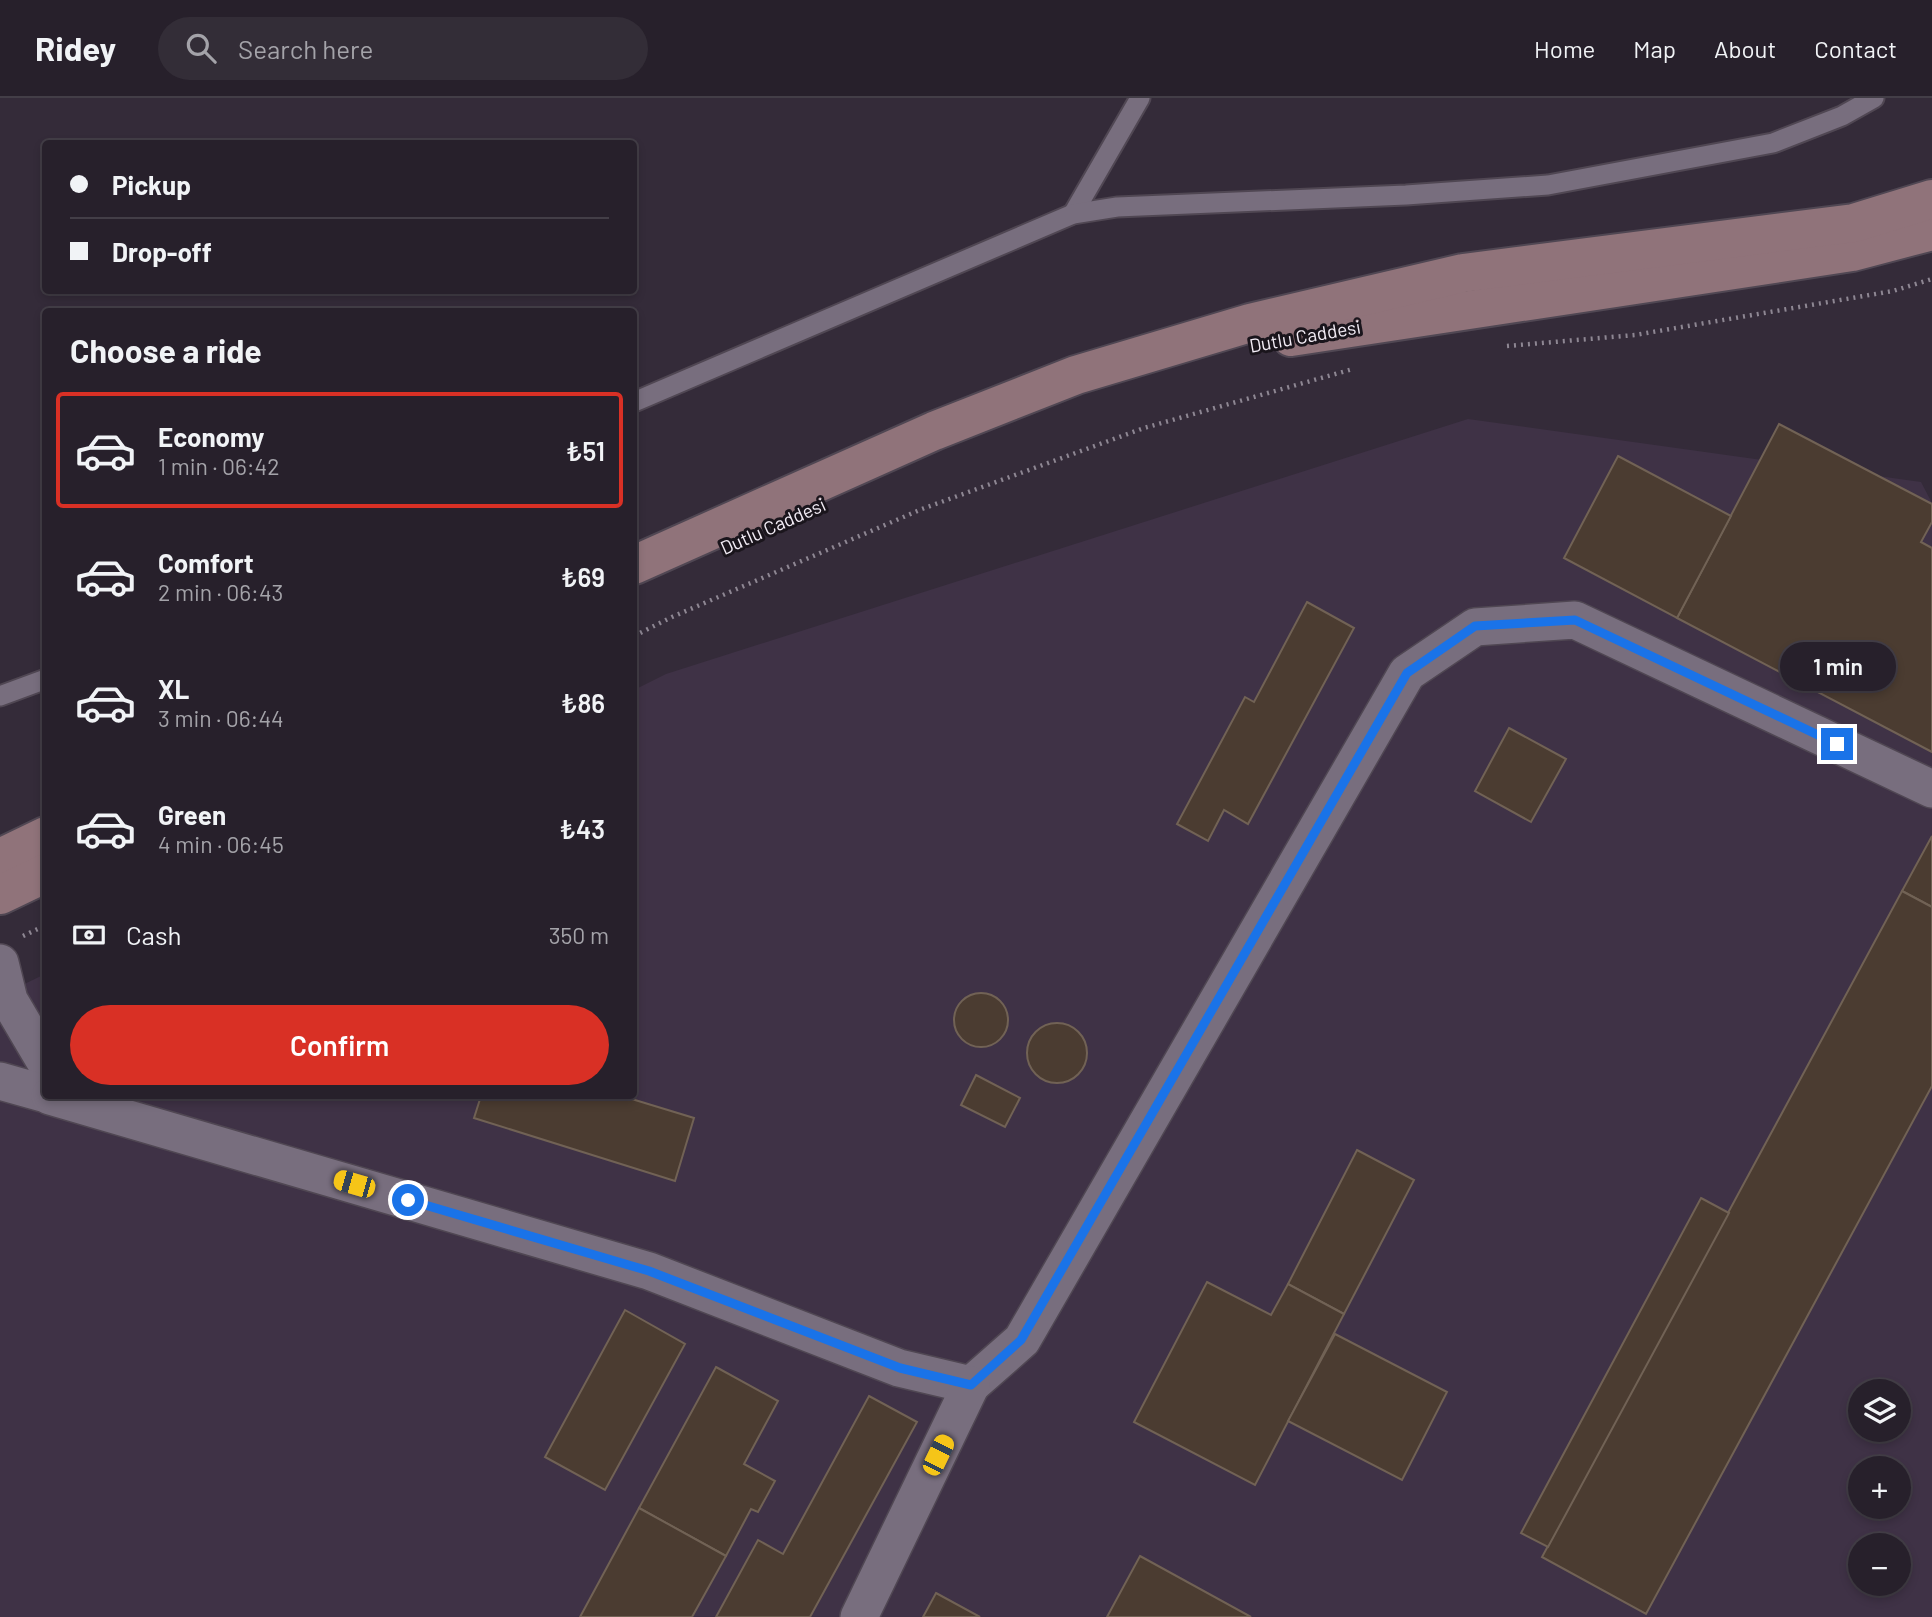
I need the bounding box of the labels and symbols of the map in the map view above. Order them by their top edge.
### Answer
street label: Dutlu Caddesi [1247,314,1362,357]
street label: Dutlu Caddesi [717,492,829,559]
callout: 1 min [1779,642,1895,692]
route end [1821,728,1853,760]
car [331,1168,378,1200]
route start [392,1184,424,1216]
car [920,1432,957,1478]

